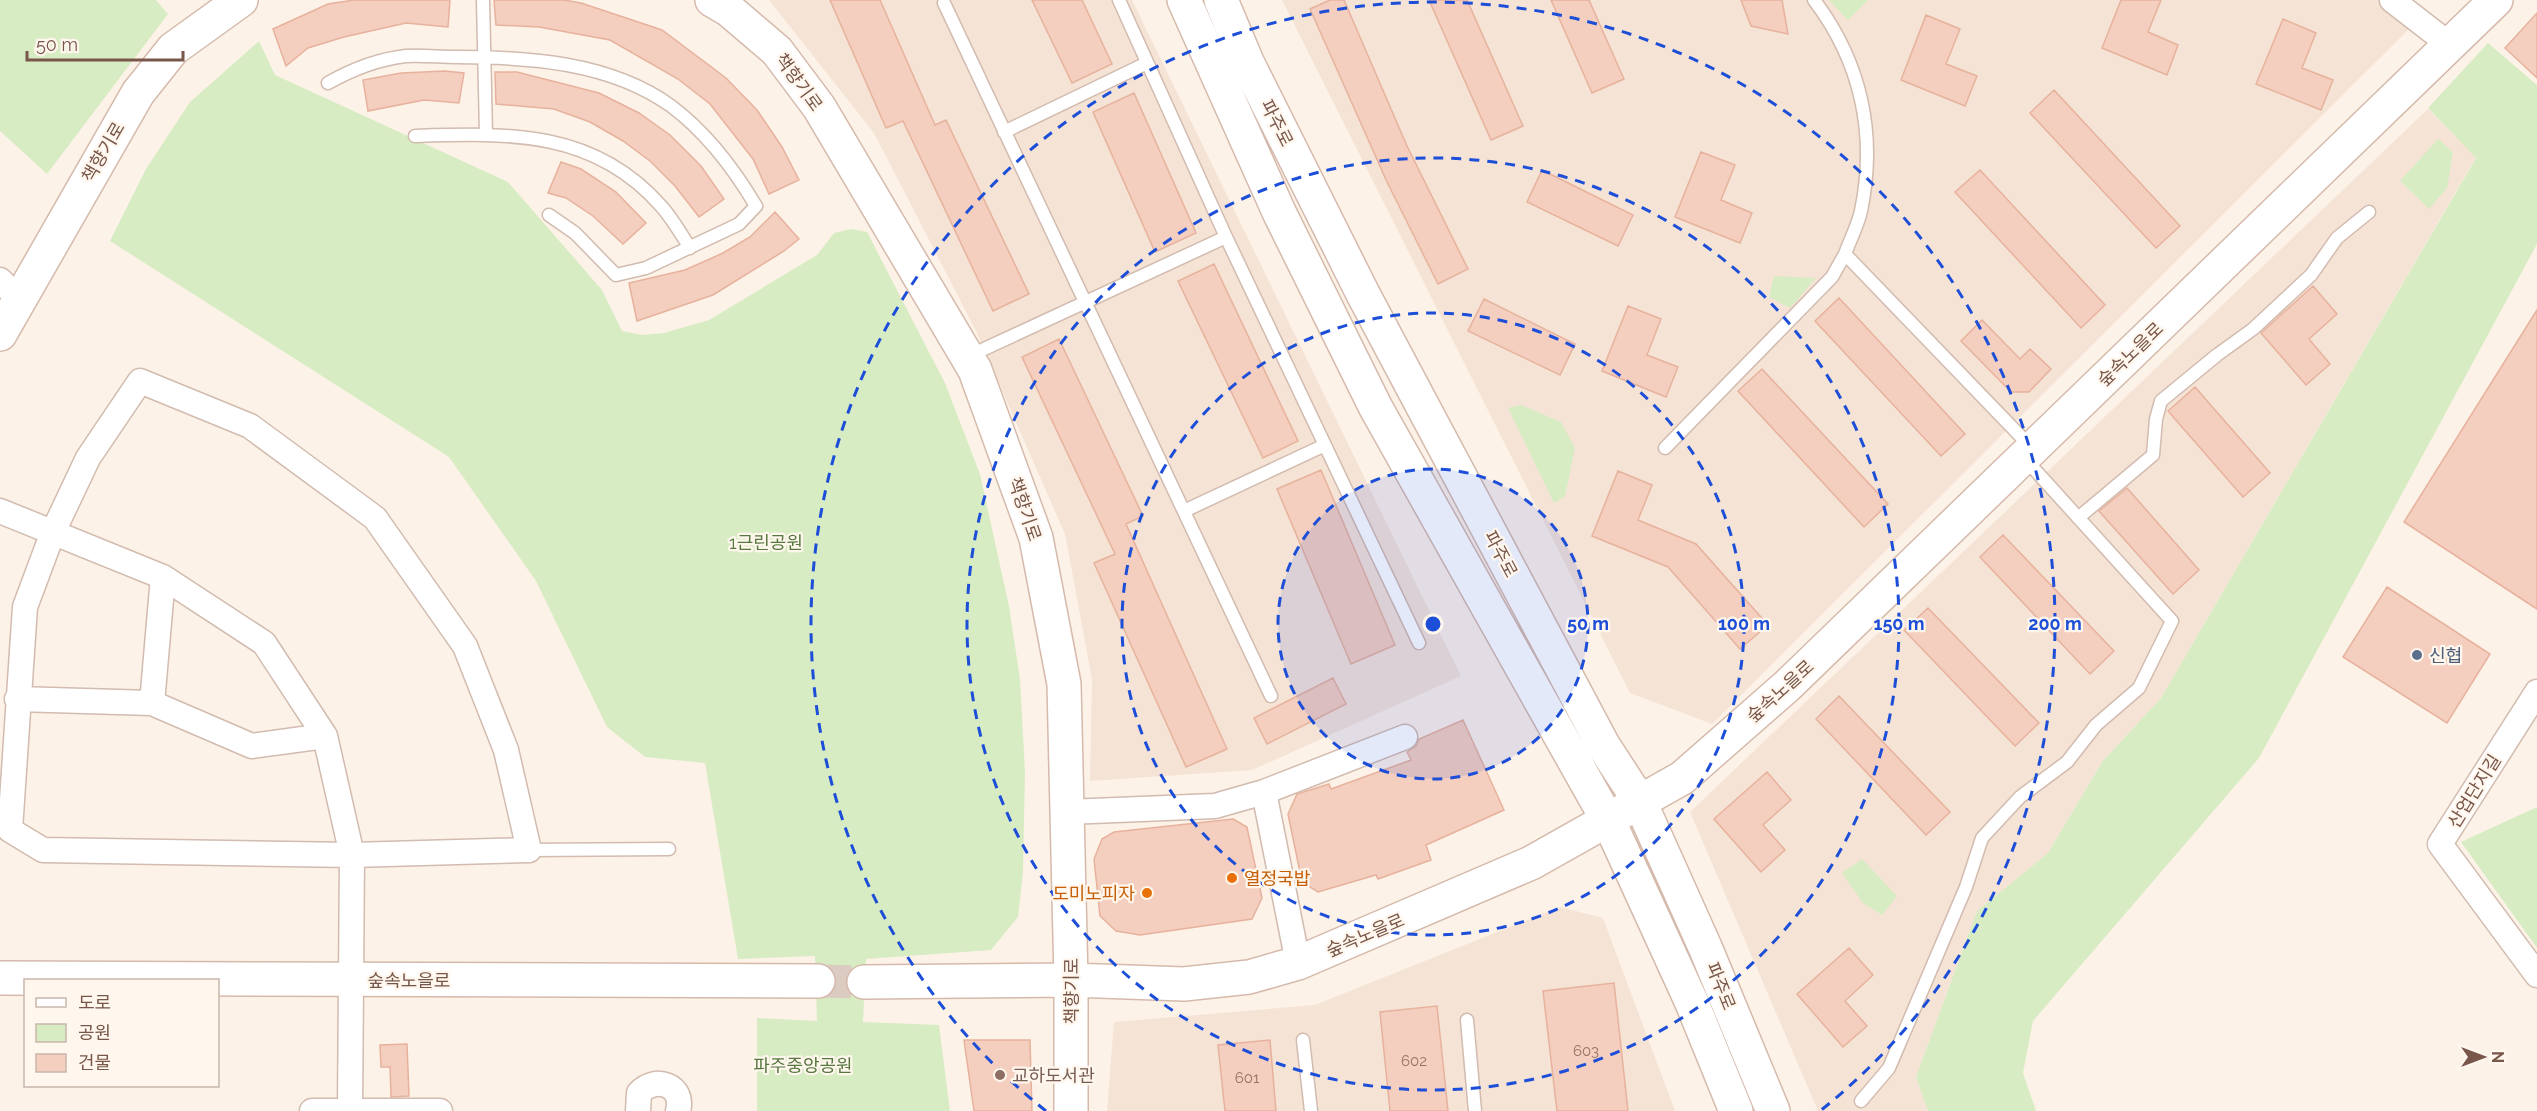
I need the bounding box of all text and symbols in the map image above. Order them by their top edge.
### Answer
scale bar [27,24,183,62]
text: 50 m [36,34,78,55]
street label: 책향기로 [771,49,827,115]
street label: 파주로 [1256,96,1298,150]
street label: 책향기로 [77,118,129,186]
street label: 숲속노을로 [2093,318,2167,390]
street label: 책향기로 [1004,474,1046,544]
street label: 파주로 [1480,527,1522,581]
park label: 1근린공원 [729,532,803,553]
text: 50 m [1567,613,1609,634]
text: 100 m [1718,613,1770,634]
text: 150 m [1874,613,1925,634]
text: 200 m [2028,613,2082,634]
centre of rings [1423,614,1443,634]
place label: 신협 [2429,645,2462,666]
marker: 신협 [2410,648,2424,662]
street label: 숲속노을로 [1742,655,1818,727]
street label: 산업단지길 [2443,750,2505,832]
place label: 열정국밥 [1244,868,1310,889]
marker: 열정국밥 [1225,871,1239,885]
place label: 도미노피자 [1052,883,1135,904]
marker: 도미노피자 [1140,886,1154,900]
street label: 숲속노을로 [1323,909,1407,961]
street label: 책향기로 [1061,958,1082,1024]
street label: 파주로 [1702,959,1740,1013]
street label: 숲속노을로 [368,970,450,991]
legend [24,979,219,1087]
text: 도로 [78,992,111,1013]
text: 공원 [78,1022,111,1043]
north arrow [2453,1027,2513,1087]
house number: 603 [1573,1042,1599,1060]
text: N [2488,1051,2507,1063]
text: 건물 [78,1052,111,1073]
house number: 602 [1401,1052,1427,1070]
park label: 파주중앙공원 [753,1055,853,1076]
place label: 교하도서관 [1012,1065,1095,1086]
marker: 교하도서관 [993,1068,1007,1082]
house number: 601 [1235,1069,1260,1087]

